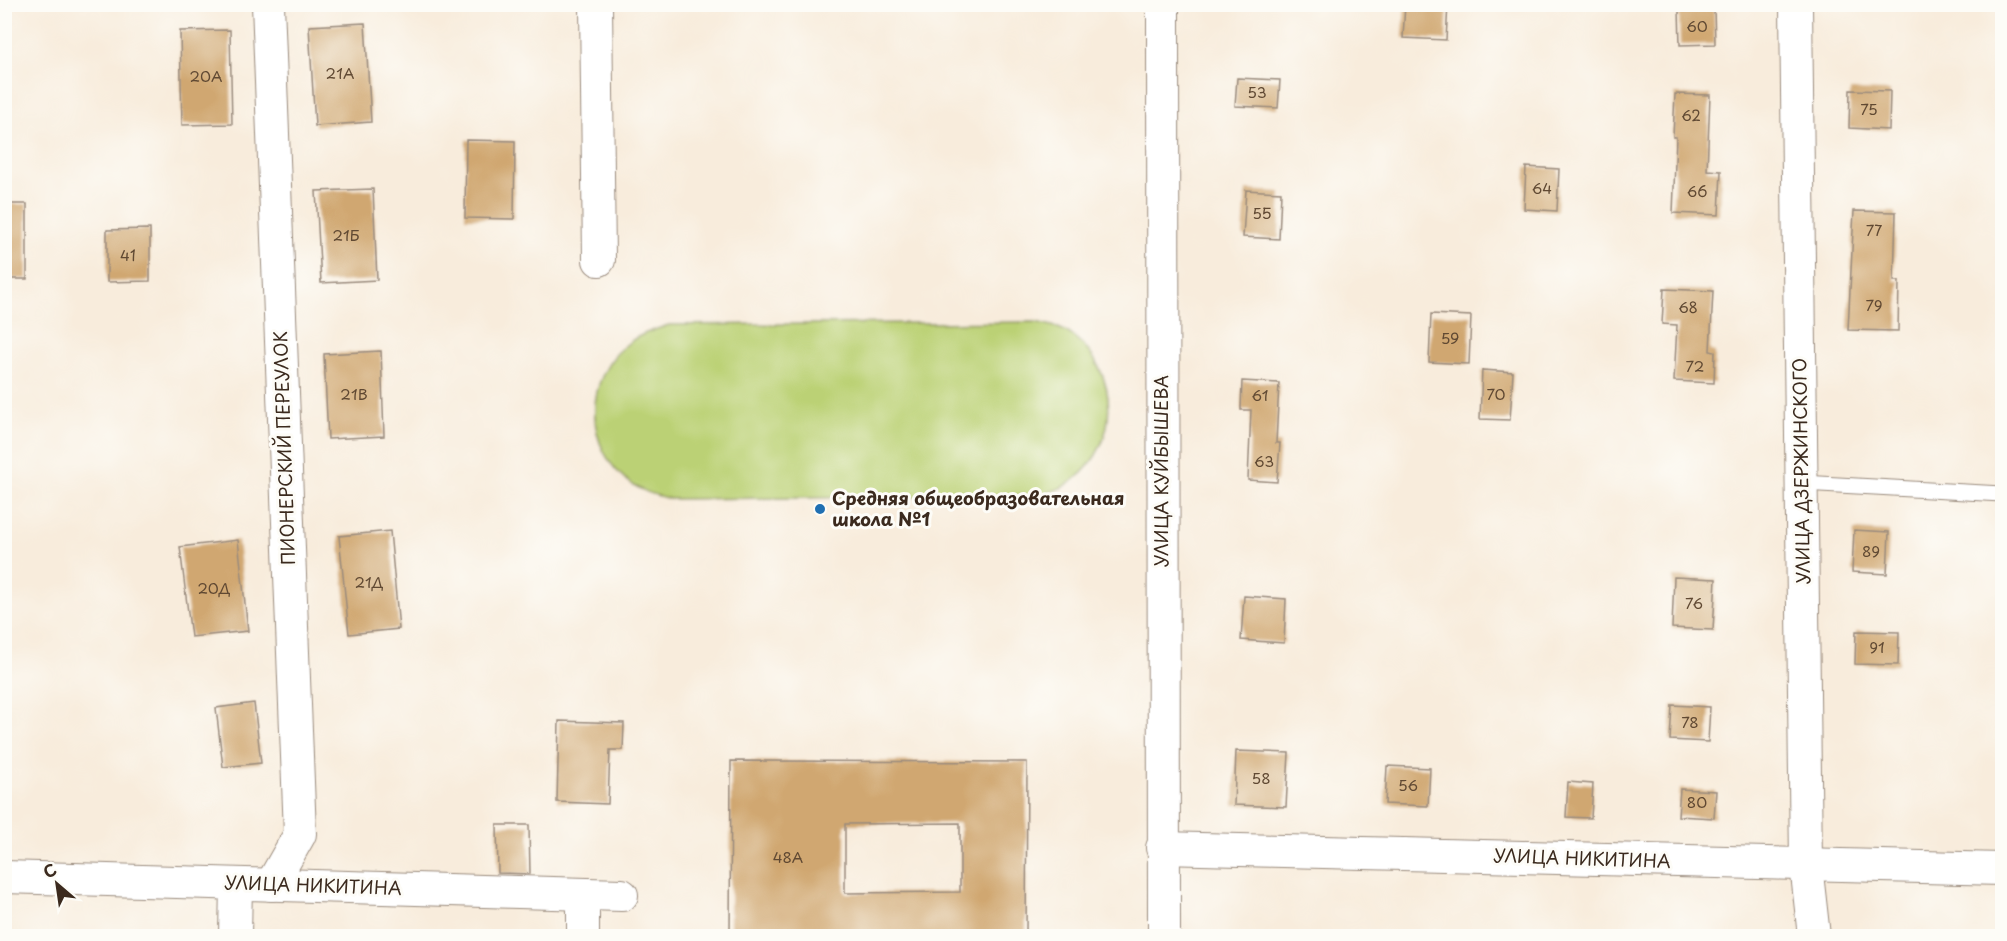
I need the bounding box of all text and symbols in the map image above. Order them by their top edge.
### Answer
house number: 60 [1686,14,1708,37]
house number: 21А [326,61,354,84]
house number: 20А [190,64,222,87]
house number: 53 [1247,80,1267,103]
house number: 75 [1860,97,1878,120]
house number: 62 [1681,103,1701,126]
house number: 64 [1532,176,1552,199]
house number: 66 [1687,179,1707,202]
house number: 55 [1252,201,1272,224]
house number: 77 [1866,218,1882,241]
house number: 21Б [332,223,360,246]
house number: 41 [120,243,136,266]
house number: 79 [1865,293,1883,316]
house number: 68 [1678,295,1698,318]
house number: 59 [1441,326,1459,349]
street label: ПИОНЕРСКИЙ ПЕРЕУЛОК [266,331,301,566]
house number: 72 [1686,354,1704,377]
street label: УЛИЦА ДЗЕРЖИНСКОГО [1785,358,1816,584]
street label: УЛИЦА КУЙБЫШЕВА [1147,375,1174,567]
house number: 21В [340,382,368,405]
house number: 70 [1486,382,1506,405]
house number: 61 [1252,383,1268,406]
house number: 63 [1254,449,1274,472]
place label: Средняя общеобразовательная школа №1 [832,484,1124,532]
marker: Средняя общеобразовательная школа №1 [813,502,827,516]
house number: 89 [1862,539,1880,562]
house number: 21Д [354,570,384,593]
house number: 20Д [197,576,231,599]
house number: 76 [1685,591,1703,614]
house number: 91 [1869,635,1885,658]
house number: 78 [1681,710,1699,733]
house number: 58 [1251,766,1271,789]
house number: 56 [1398,773,1418,796]
house number: 80 [1687,790,1707,813]
street label: УЛИЦА НИКИТИНА [1493,841,1671,874]
house number: 48А [773,845,803,868]
north arrow [27,854,87,914]
text: С [38,857,60,883]
street label: УЛИЦА НИКИТИНА [224,868,402,901]

